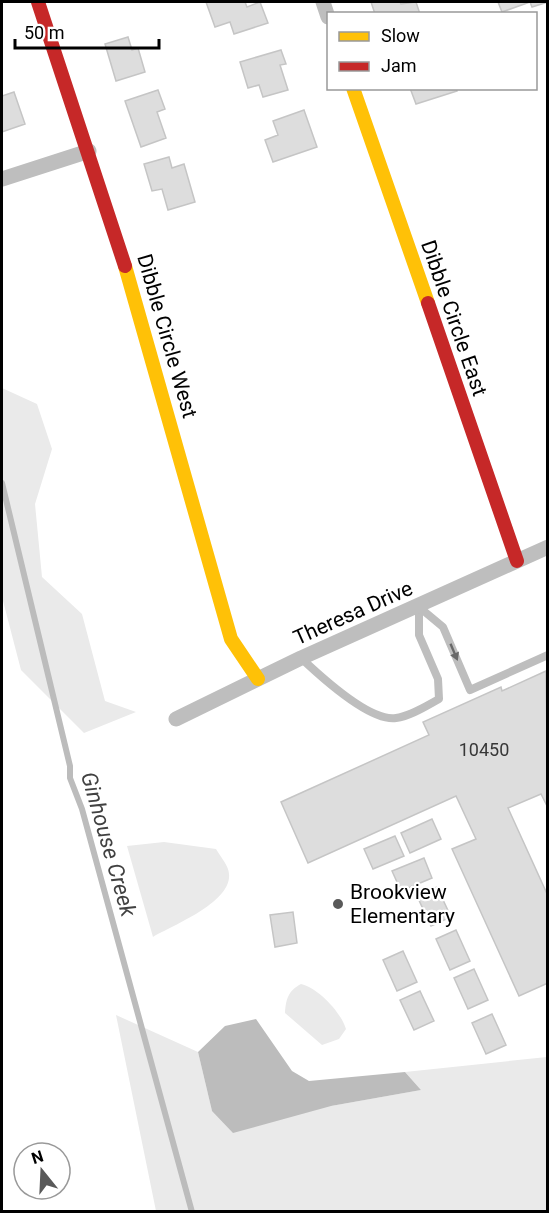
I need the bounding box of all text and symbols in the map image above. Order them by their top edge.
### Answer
scale bar [15,12,159,50]
legend [327,12,537,90]
text: 50 m [24,22,64,43]
text: Slow [381,25,420,46]
text: Jam [381,55,417,76]
street label: Dibble Circle East [416,237,492,399]
street label: Dibble Circle West [132,251,202,421]
street label: Theresa Drive [290,576,416,650]
one-way arrow [449,643,458,660]
house number: 10450 [459,739,509,760]
water label: Ginhouse Creek [76,769,141,920]
place label: Brookview Elementary [350,880,455,928]
marker: Brookview Elementary [331,897,345,911]
north arrow [12,1141,72,1201]
text: N [29,1146,46,1168]

